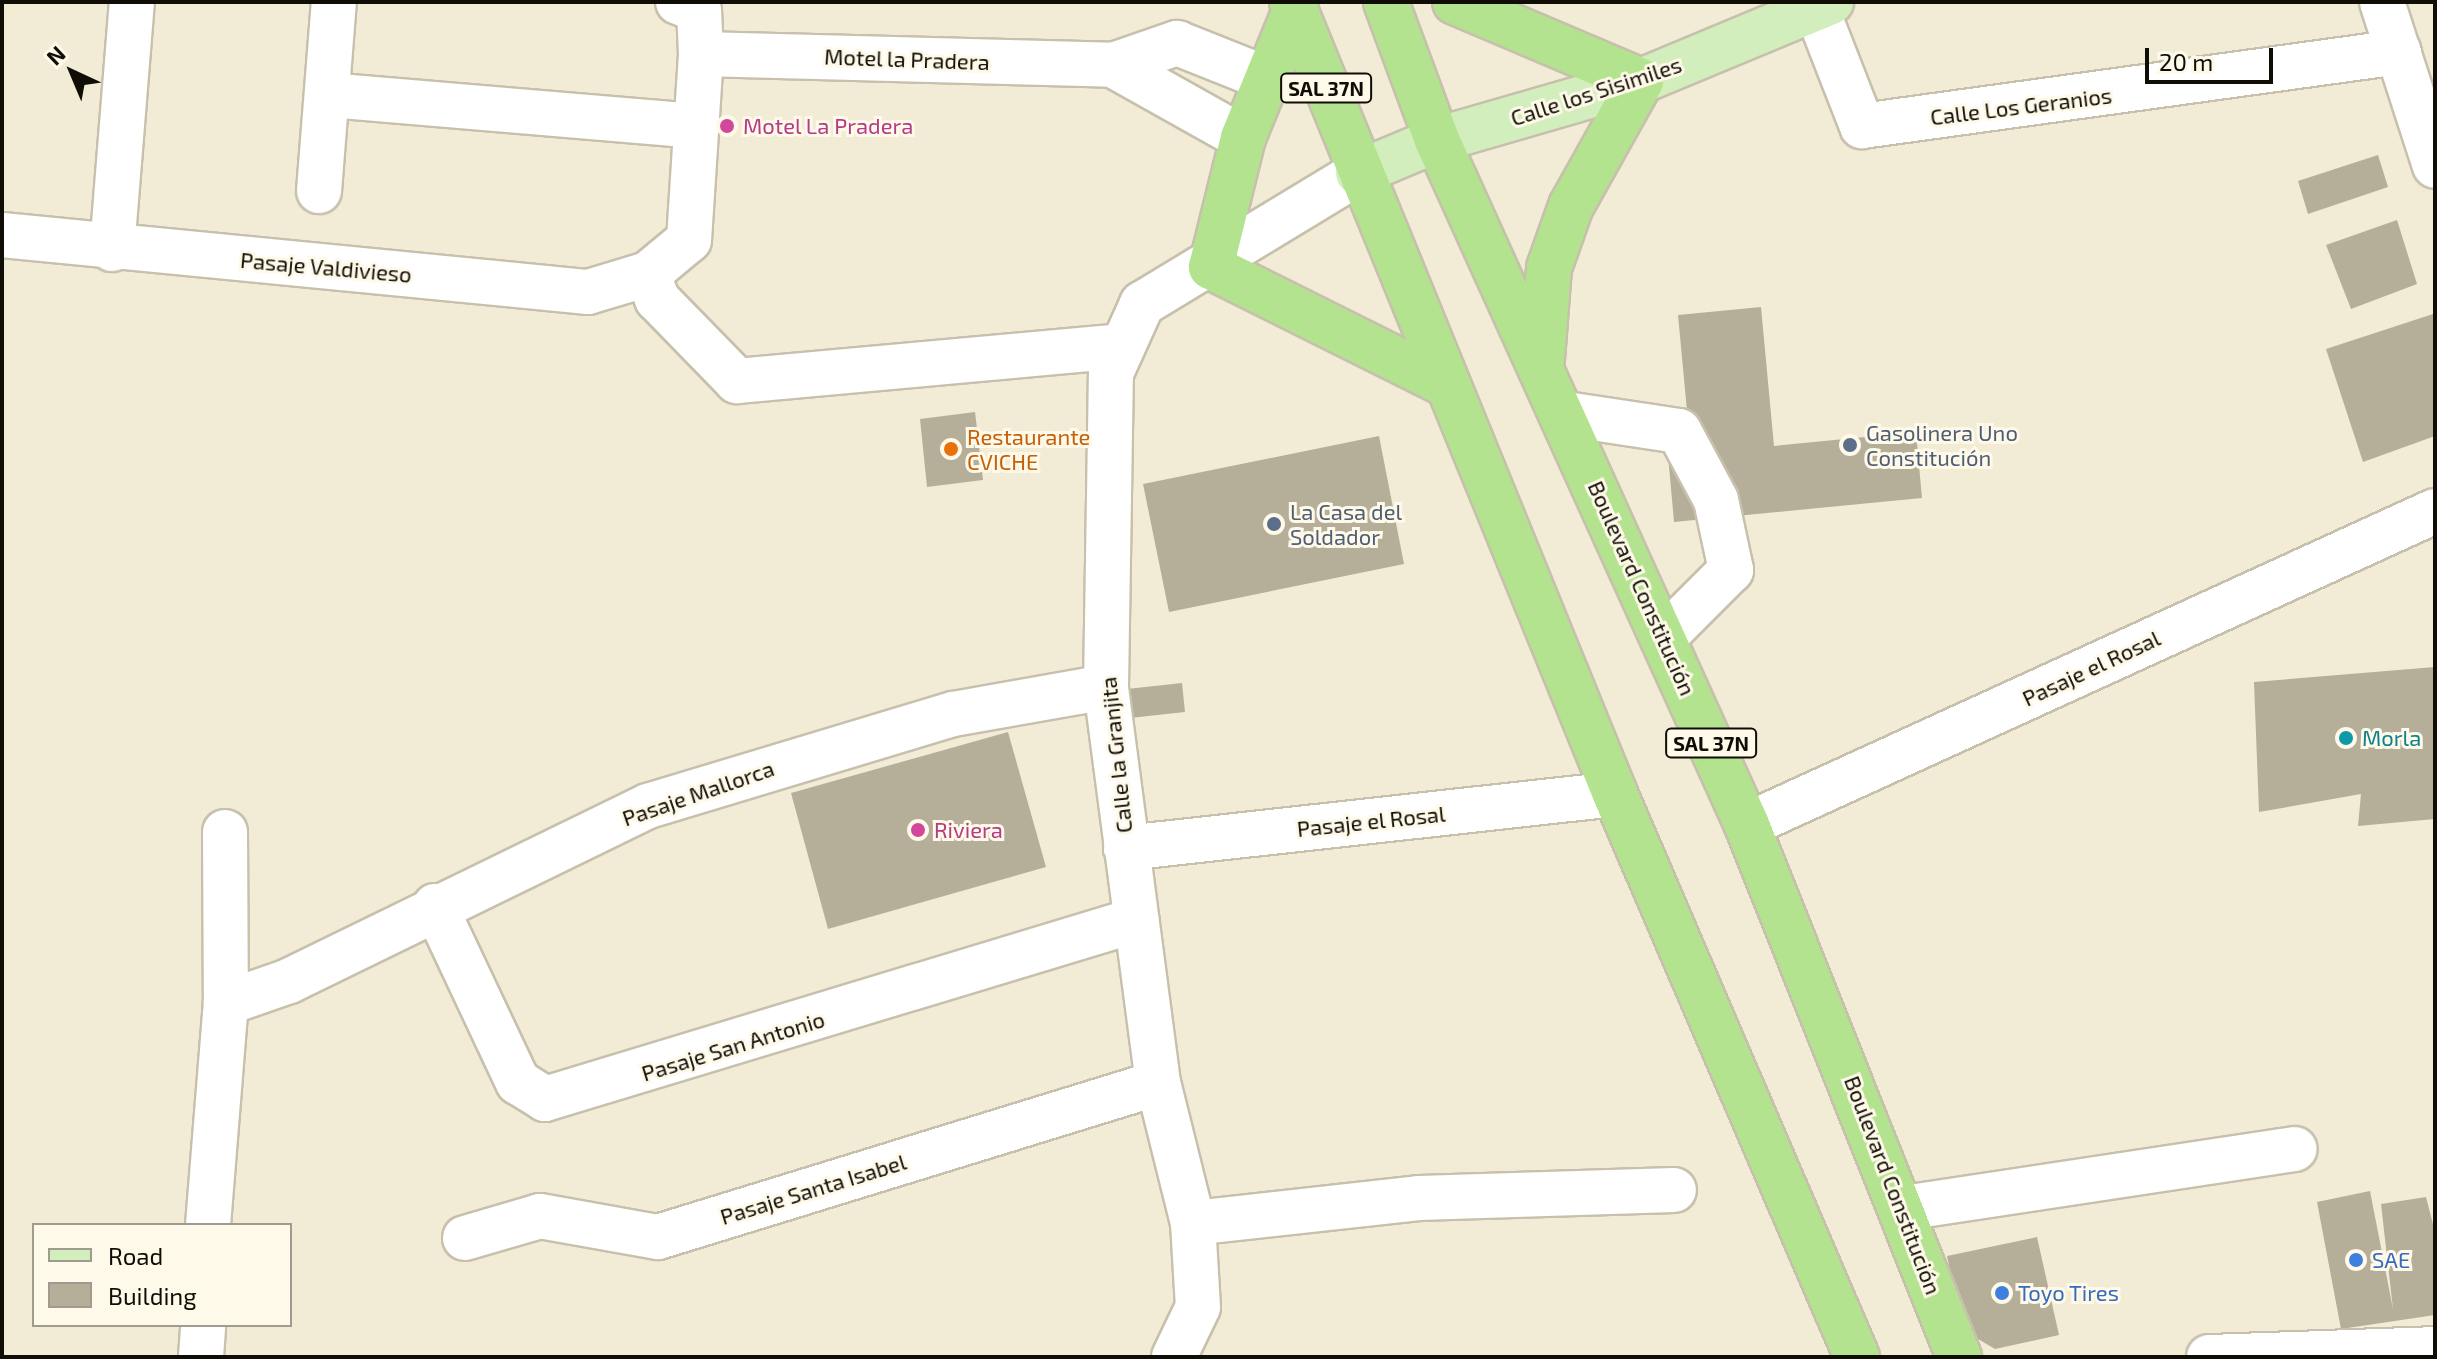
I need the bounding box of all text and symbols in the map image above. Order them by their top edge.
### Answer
north arrow [32,32,112,112]
scale bar [2149,32,2277,82]
text: N [41,40,70,70]
street label: Motel la Pradera [824,43,990,75]
text: 20 m [2159,47,2213,76]
street label: Calle los Sisimiles [1507,51,1685,131]
road number: SAL 37N [1278,72,1374,104]
street label: Calle Los Geranios [1929,82,2113,130]
place label: Motel La Pradera [743,113,914,139]
marker: Motel La Pradera [718,117,736,135]
street label: Pasaje Valdivieso [239,246,413,288]
place label: Gasolinera Uno Constitución [1866,419,2018,470]
place label: Restaurante CVICHE [967,423,1090,474]
marker: Gasolinera Uno Constitución [1841,436,1859,454]
marker: Restaurante CVICHE [942,440,960,458]
street label: Boulevard Constitución [1583,477,1701,699]
place label: La Casa del Soldador [1290,498,1402,550]
marker: La Casa del Soldador [1265,515,1283,533]
street label: Pasaje el Rosal [2018,624,2164,712]
street label: Calle la Granjita [1095,676,1137,834]
place label: Morla [2362,725,2421,751]
road number: SAL 37N [1663,727,1759,759]
marker: Morla [2337,729,2355,747]
street label: Pasaje Mallorca [619,755,777,831]
street label: Pasaje el Rosal [1295,800,1447,842]
place label: Riviera [934,817,1003,843]
marker: Riviera [909,821,927,839]
street label: Pasaje San Antonio [638,1006,828,1086]
street label: Boulevard Constitución [1839,1072,1947,1298]
street label: Pasaje Santa Isabel [717,1148,909,1230]
legend [32,1223,292,1327]
text: Road [108,1241,163,1270]
place label: SAE [2372,1247,2410,1273]
marker: SAE [2347,1251,2365,1269]
place label: Toyo Tires [2018,1280,2119,1306]
text: Building [108,1281,197,1310]
marker: Toyo Tires [1993,1284,2011,1302]

